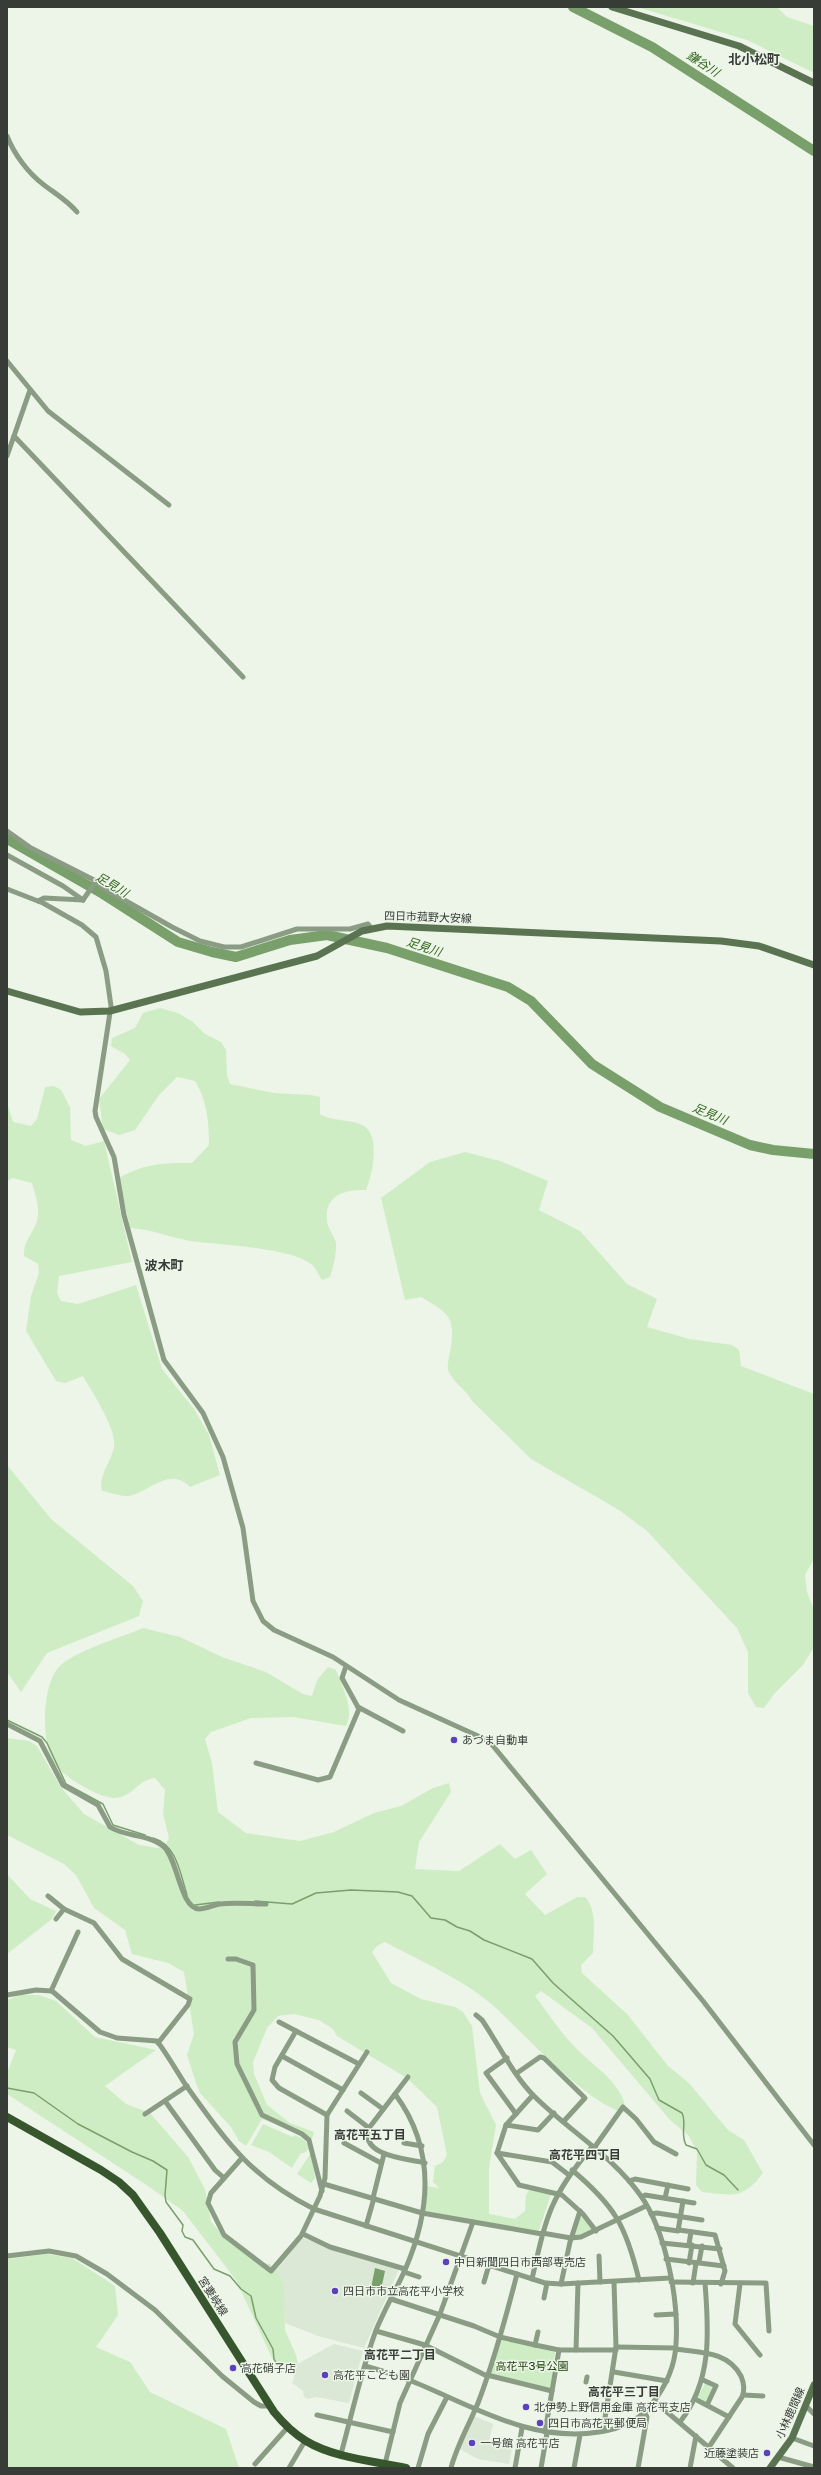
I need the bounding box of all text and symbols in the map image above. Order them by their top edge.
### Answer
water label: 鎌谷川 [684,48,724,81]
district label: 北小松町 [728,52,780,67]
water label: 足見川 [93,870,133,901]
street label: 四日市菰野大安線 [384,909,472,925]
water label: 足見川 [405,935,445,960]
water label: 足見川 [691,1101,731,1128]
district label: 波木町 [144,1258,184,1273]
place label: あづま自動車 [462,1734,528,1746]
marker: あづま自動車 [449,1735,459,1745]
district label: 高花平五丁目 [334,2128,406,2142]
district label: 高花平四丁目 [549,2148,621,2162]
place label: 中日新聞四日市西部専売店 [454,2256,586,2268]
marker: 中日新聞四日市西部専売店 [441,2257,451,2267]
street label: 宮妻峡線 [196,2274,230,2318]
place label: 四日市市立高花平小学校 [343,2285,464,2297]
marker: 四日市市立高花平小学校 [330,2286,340,2296]
district label: 高花平二丁目 [364,2348,436,2362]
park label: 高花平3号公園 [496,2360,568,2372]
place label: 高花硝子店 [241,2362,296,2374]
marker: 高花硝子店 [228,2363,238,2373]
place label: 高花平こども園 [333,2369,410,2381]
marker: 高花平こども園 [320,2370,330,2380]
district label: 高花平三丁目 [588,2385,660,2399]
street label: 小林鹿間線 [773,2385,807,2441]
place label: 北伊勢上野信用金庫 高花平支店 [534,2401,691,2413]
marker: 北伊勢上野信用金庫 高花平支店 [521,2402,531,2412]
place label: 四日市高花平郵便局 [548,2417,647,2429]
marker: 四日市高花平郵便局 [535,2418,545,2428]
place label: 一号館 高花平店 [480,2437,560,2449]
marker: 一号館 高花平店 [467,2438,477,2448]
place label: 近藤塗装店 [704,2447,759,2459]
marker: 近藤塗装店 [762,2448,772,2458]

